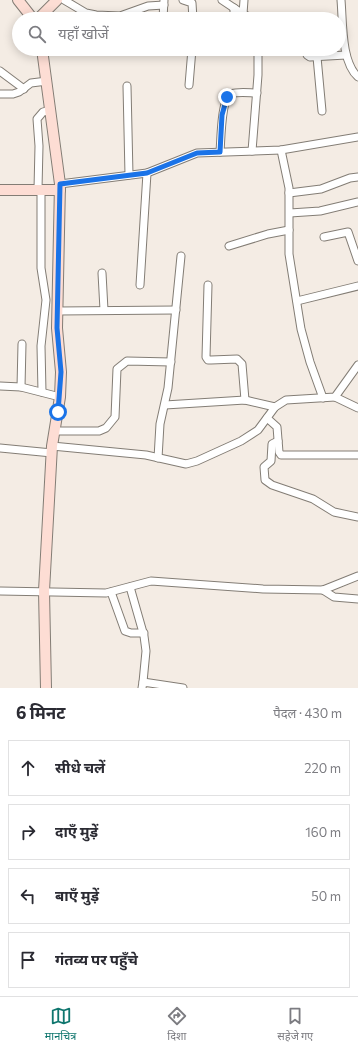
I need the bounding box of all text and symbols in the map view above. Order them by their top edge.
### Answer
search box [12,12,346,56]
icon: search [26,23,48,45]
text: यहाँ खोजें [58,24,109,42]
route end [218,88,236,106]
route start [49,403,67,421]
text: 6 मिनट [16,702,65,723]
text: पैदल · 430 m [273,705,342,721]
icon: ahead [17,757,39,779]
text: सीधे चलें [55,758,105,776]
text: 220 m [304,760,341,776]
icon: right [17,821,39,843]
text: दाएँ मुड़ें [55,822,98,840]
text: 160 m [305,824,341,840]
icon: left [17,885,39,907]
text: बाएँ मुड़ें [55,886,99,904]
text: 50 m [311,888,341,904]
icon: arrive [17,949,39,971]
text: गंतव्य पर पहुँचे [55,950,138,968]
tab: मानचित्र [45,1005,76,1044]
tab: दिशा [166,1005,188,1044]
tab: सहेजे गए [277,1005,313,1044]

